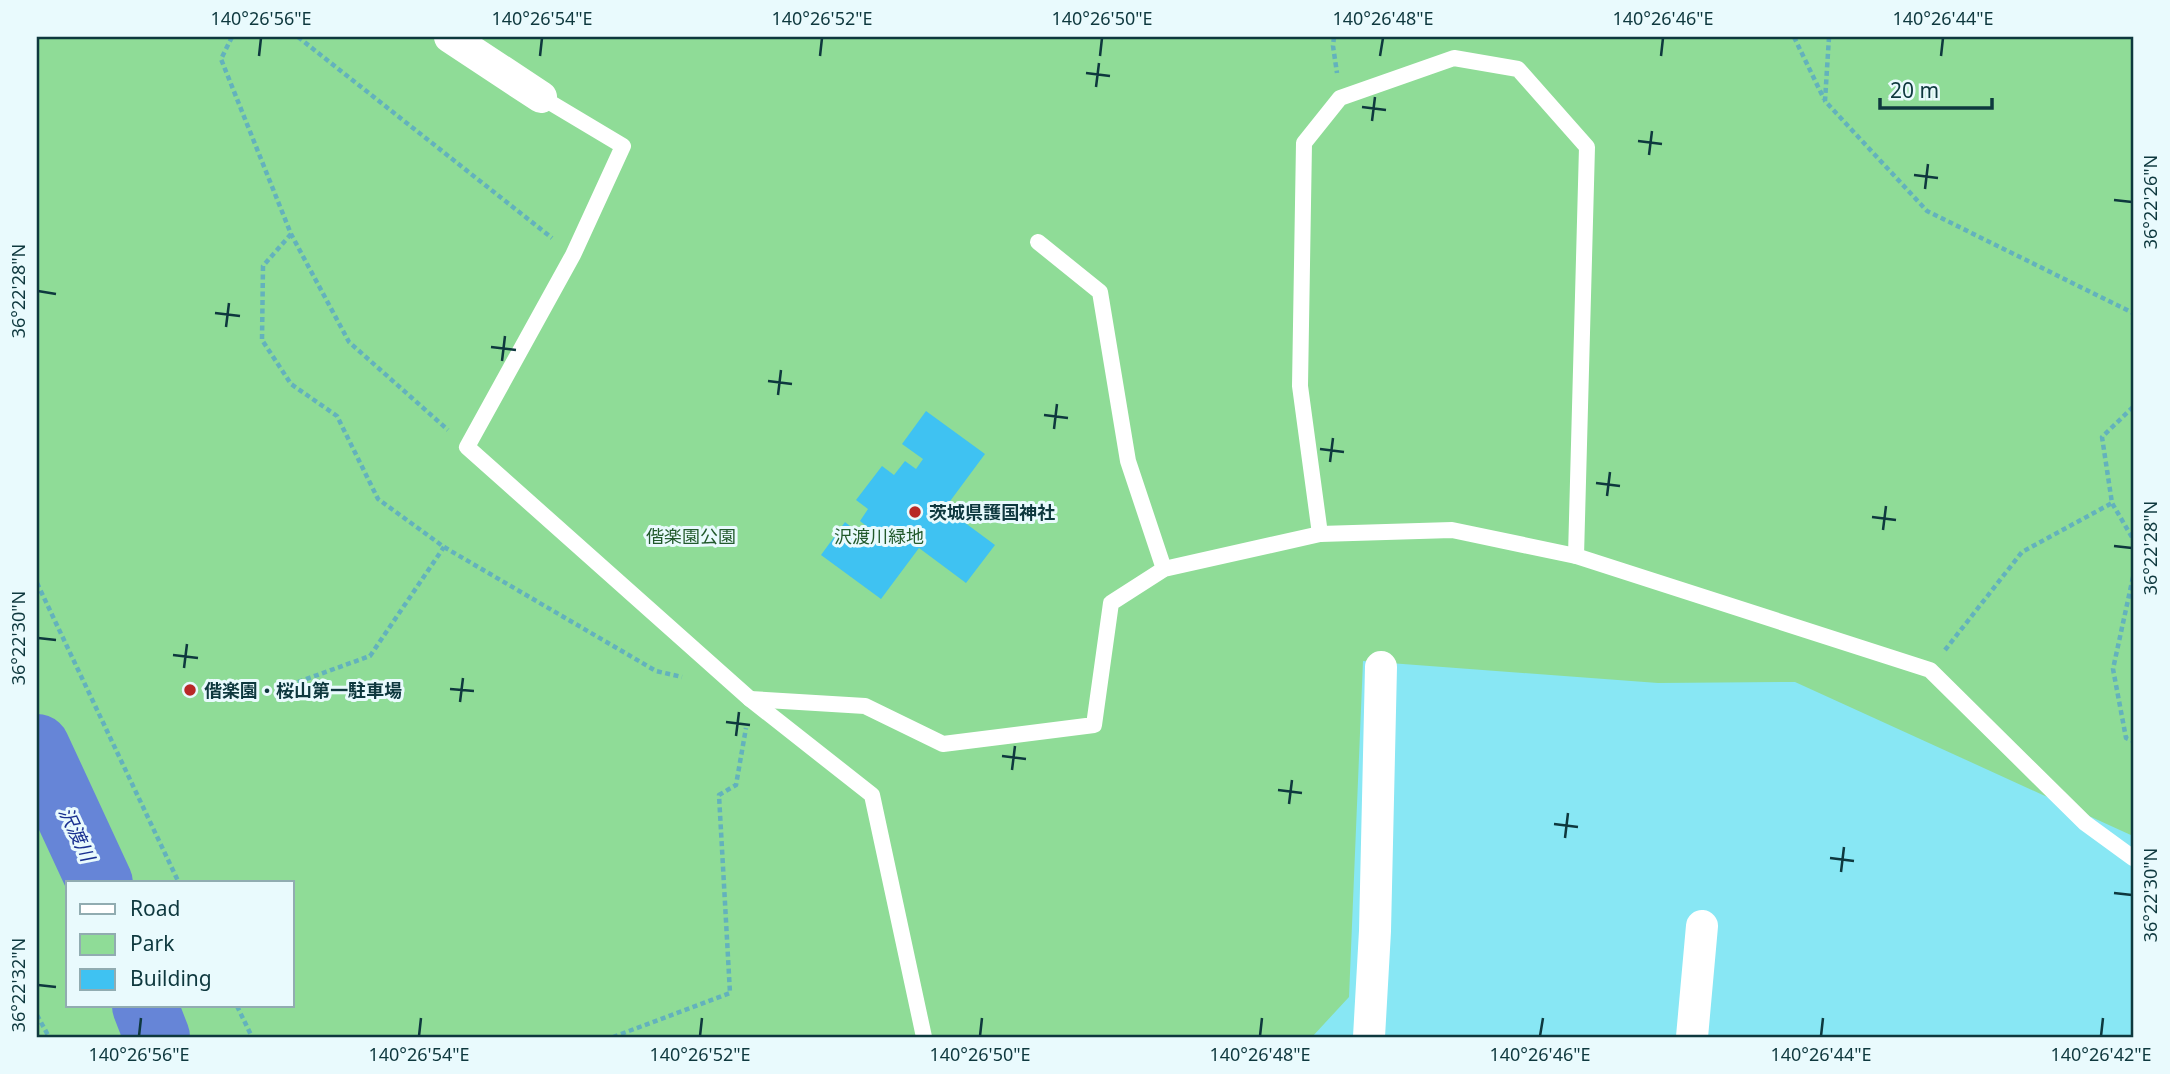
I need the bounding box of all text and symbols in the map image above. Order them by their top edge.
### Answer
text: 140°26'56"E [210,6,312,30]
text: 140°26'54"E [491,6,593,30]
text: 140°26'52"E [771,6,873,30]
text: 140°26'50"E [1051,6,1153,30]
text: 140°26'48"E [1332,6,1434,30]
text: 140°26'46"E [1612,6,1714,30]
text: 140°26'44"E [1892,6,1994,30]
scale bar [1880,66,1992,110]
text: 20 m [1890,76,1939,104]
text: 36°22'26"N [2138,155,2162,249]
text: 36°22'28"N [6,244,30,338]
place label: 茨城県護国神社 [929,500,1055,524]
text: 36°22'28"N [2138,501,2162,595]
marker: 茨城県護国神社 [907,504,923,520]
park label: 偕楽園公園 [646,524,736,548]
park label: 沢渡川緑地 [834,524,924,548]
text: 36°22'30"N [6,591,30,685]
place label: 偕楽園・桜山第一駐車場 [204,678,402,702]
marker: 偕楽園・桜山第一駐車場 [182,682,198,698]
water label: 沢渡川 [53,803,102,867]
text: 36°22'30"N [2138,848,2162,942]
legend [66,881,294,1007]
text: Road [130,894,180,922]
text: Park [130,929,175,957]
text: 36°22'32"N [6,938,30,1032]
text: Building [130,964,212,992]
text: 140°26'56"E [88,1042,190,1066]
text: 140°26'54"E [368,1042,470,1066]
text: 140°26'52"E [649,1042,751,1066]
text: 140°26'50"E [929,1042,1031,1066]
text: 140°26'48"E [1209,1042,1311,1066]
text: 140°26'46"E [1489,1042,1591,1066]
text: 140°26'44"E [1770,1042,1872,1066]
text: 140°26'42"E [2050,1042,2152,1066]

